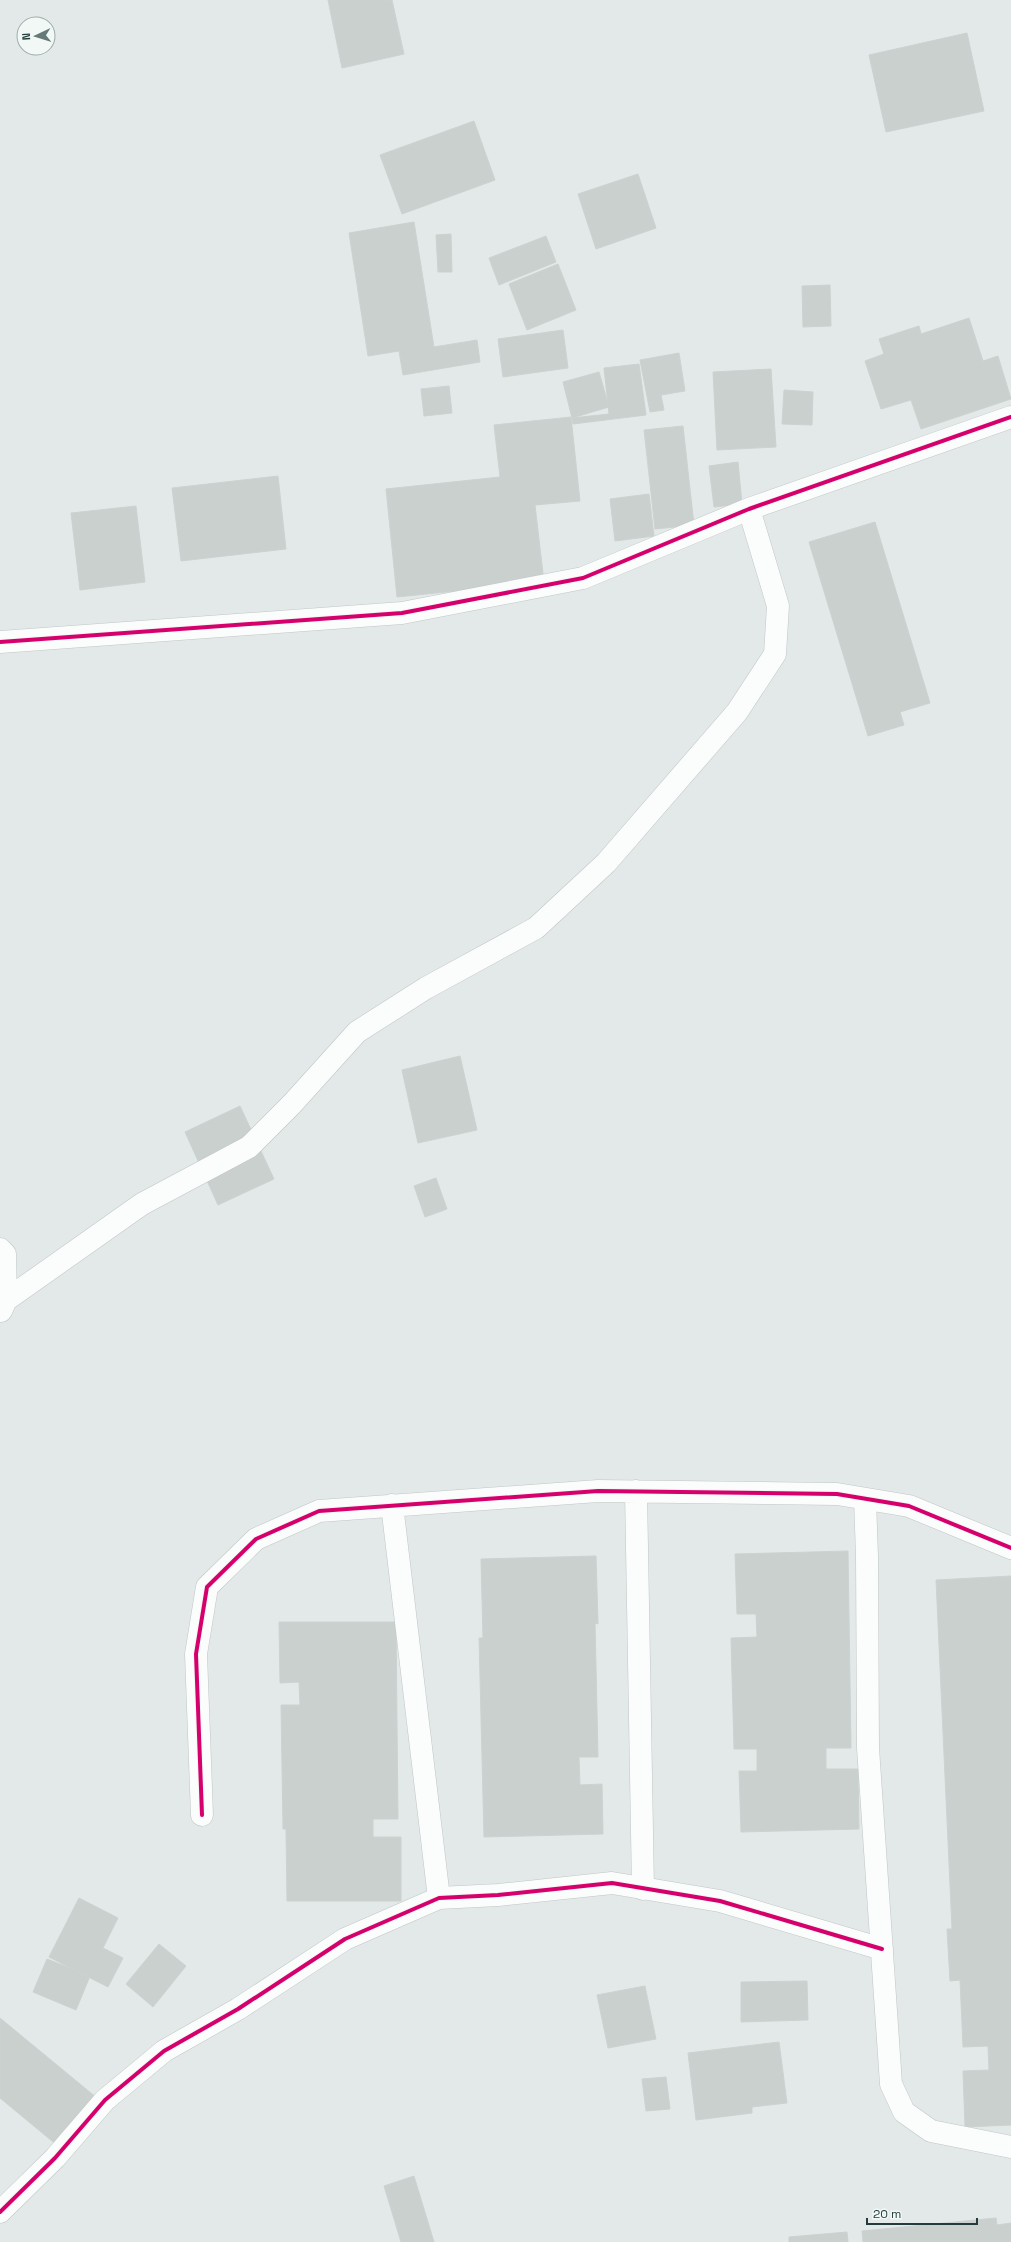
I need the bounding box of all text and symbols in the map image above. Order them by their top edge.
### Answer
north arrow [16,16,56,56]
text: N [19,33,33,41]
scale bar [867,2200,977,2226]
text: 20 m [873,2206,901,2222]

